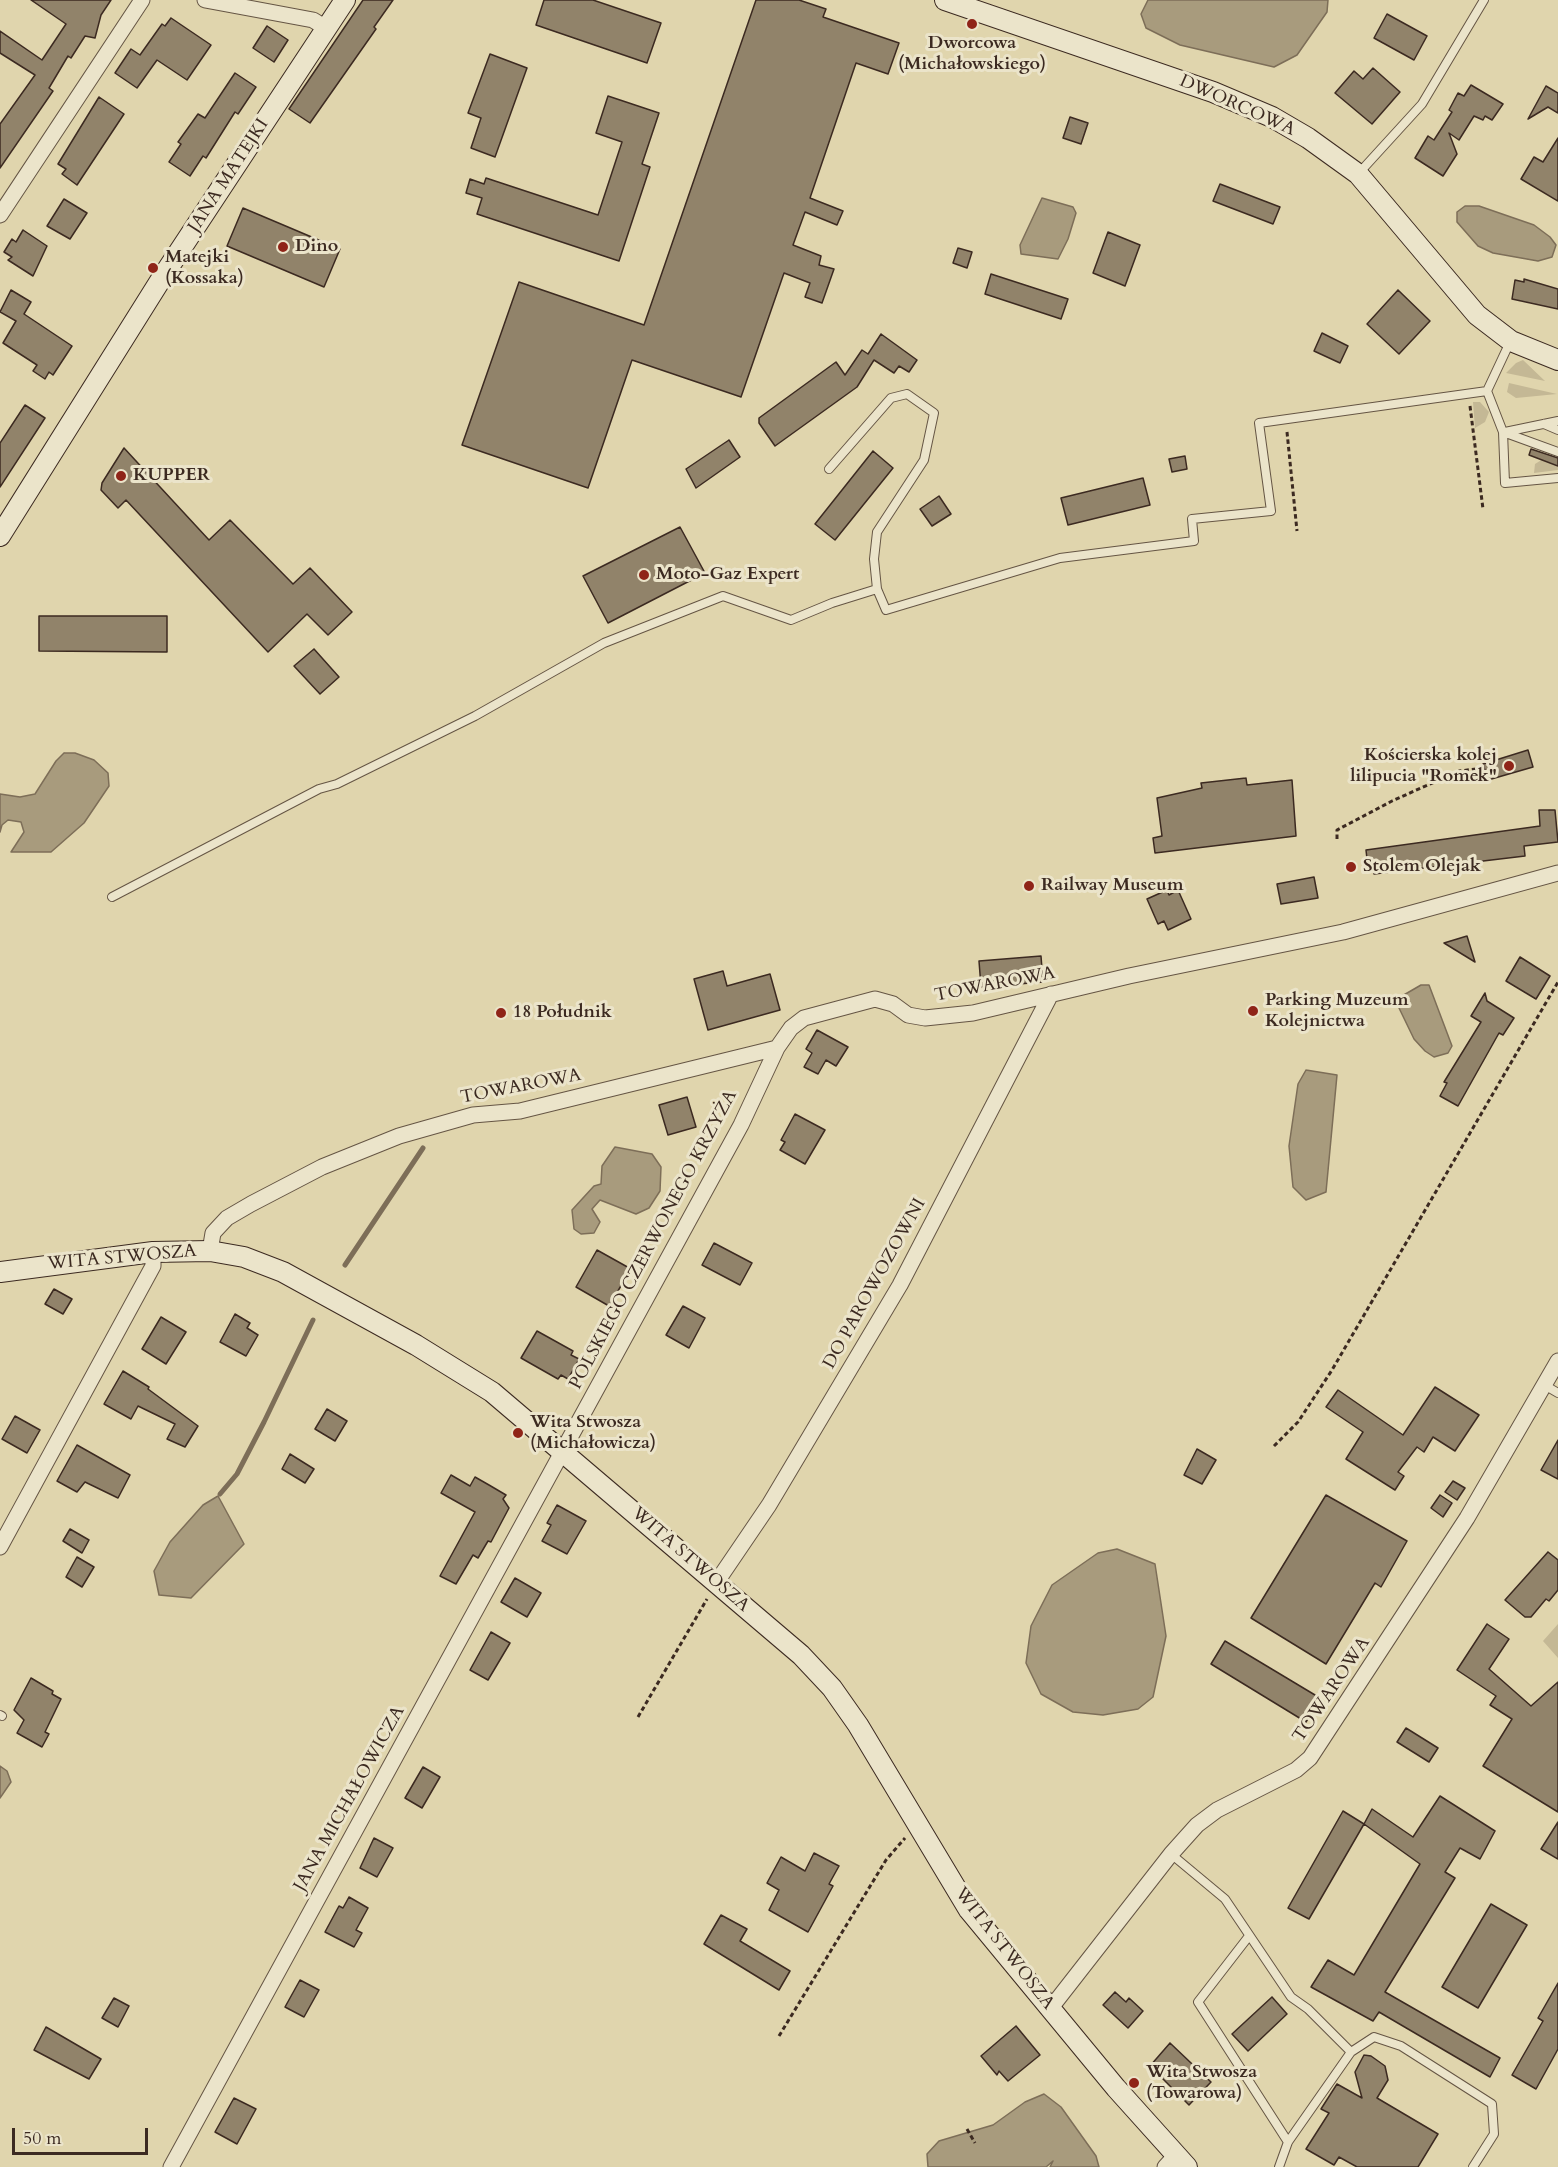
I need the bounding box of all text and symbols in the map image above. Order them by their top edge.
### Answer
marker: Dworcowa (Michałowskiego) [965,17,979,31]
place label: Dworcowa (Michałowskiego) [898,33,1046,76]
street label: DWORCOWA [1176,71,1298,141]
street label: JANA MATEJKI [184,115,274,237]
place label: Dino [295,236,338,258]
marker: Dino [276,240,290,254]
place label: Matejki (Kossaka) [165,247,244,290]
marker: Matejki (Kossaka) [146,261,160,275]
place label: KUPPER [133,465,210,487]
marker: KUPPER [114,469,128,483]
place label: Moto-Gaz Expert [656,564,799,586]
marker: Moto-Gaz Expert [637,568,651,582]
place label: Kościerska kolej lilipucia "Romek" [1350,745,1497,788]
marker: Kościerska kolej lilipucia "Romek" [1502,759,1516,773]
place label: Stolem Olejak [1363,856,1481,878]
marker: Stolem Olejak [1344,860,1358,874]
place label: Railway Museum [1041,875,1183,897]
marker: Railway Museum [1022,879,1036,893]
street label: TOWAROWA [933,963,1057,1007]
place label: Parking Muzeum Kolejnictwa [1265,990,1409,1032]
place label: 18 Południk [513,1002,612,1024]
marker: Parking Muzeum Kolejnictwa [1246,1004,1260,1018]
marker: 18 Południk [494,1006,508,1020]
street label: TOWAROWA [459,1065,583,1109]
street label: POLSKIEGO CZERWONEGO KRZYŻA [566,1087,742,1393]
street label: DO PAROWOZOWNI [819,1195,931,1373]
street label: WITA STWOSZA [47,1241,197,1275]
place label: Wita Stwosza (Michałowicza) [530,1412,656,1454]
marker: Wita Stwosza (Michałowicza) [511,1426,525,1440]
street label: WITA STWOSZA [627,1503,753,1617]
street label: TOWAROWA [1289,1633,1375,1747]
street label: JANA MICHAŁOWICZA [290,1703,410,1895]
street label: WITA STWOSZA [950,1884,1058,2014]
place label: Wita Stwosza (Towarowa) [1146,2062,1257,2104]
marker: Wita Stwosza (Towarowa) [1127,2076,1141,2090]
scale bar [15,2116,152,2154]
text: 50 m [23,2126,62,2151]

